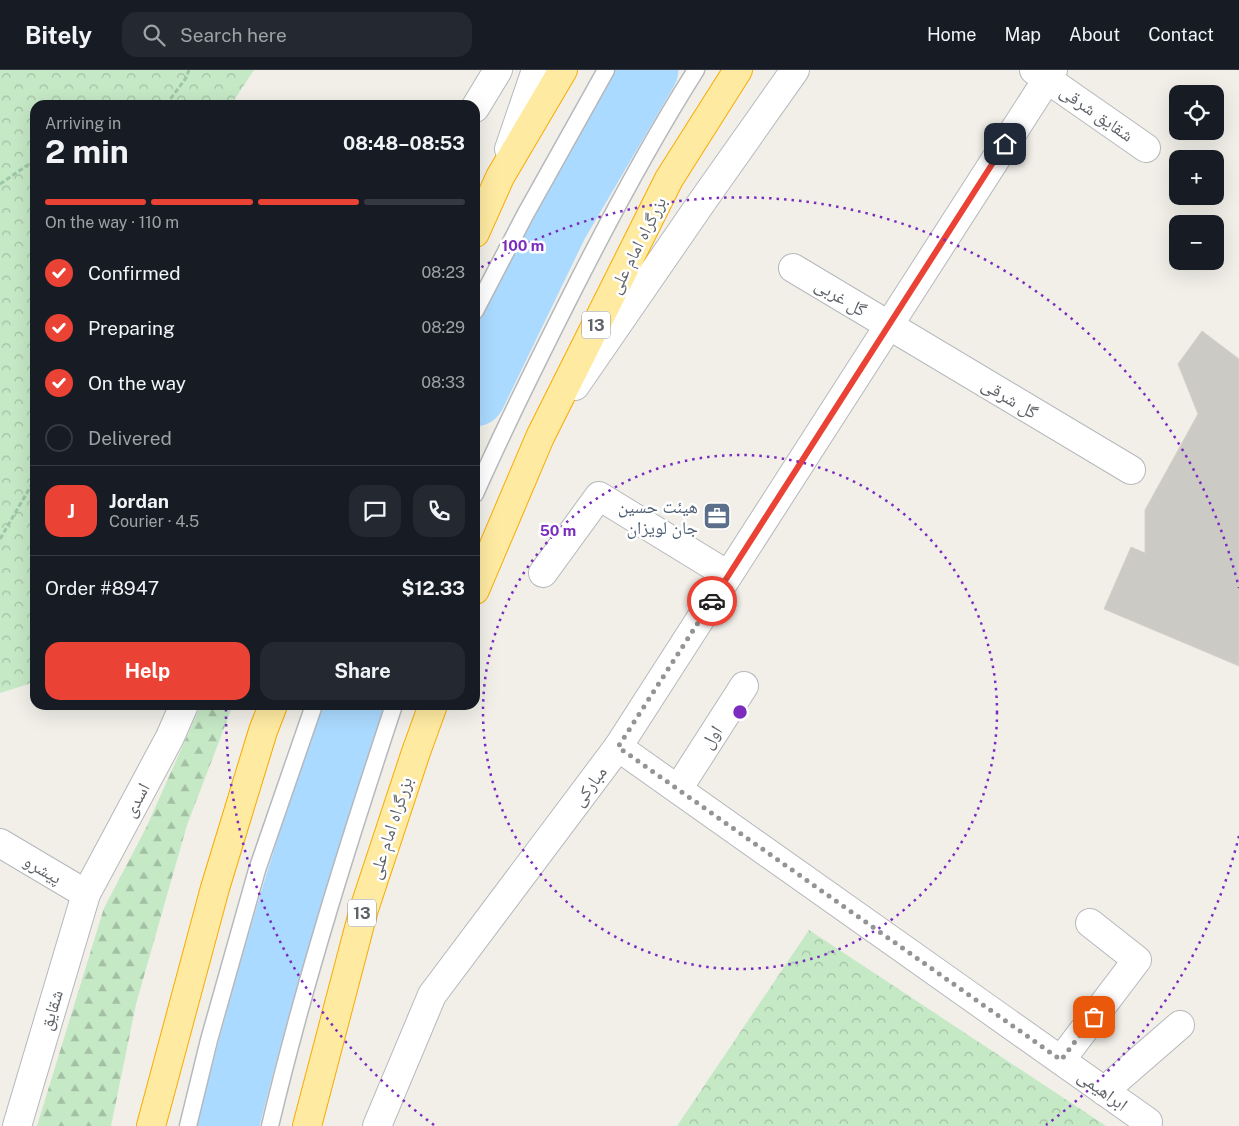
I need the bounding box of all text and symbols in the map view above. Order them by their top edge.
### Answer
search box [122,12,472,57]
text: Bitely [25,21,92,49]
icon: search [140,21,168,49]
text: Search here [180,24,287,46]
text: Home [927,24,977,45]
text: Map [1005,24,1041,45]
text: About [1069,24,1120,45]
text: Contact [1148,24,1214,45]
street label: شقایق شرقی [1056,80,1138,147]
map controls [1169,85,1224,270]
button: locate [1169,85,1224,140]
text: Arriving in [45,114,121,133]
pin [984,123,1026,165]
icon: home [991,130,1019,158]
text: 08:48–08:53 [343,132,465,154]
text: 2 min [45,133,129,170]
button: + [1169,150,1224,205]
street label: بزرگراه امام علی [604,193,672,298]
text: On the way · 110 m [45,213,179,232]
button: − [1169,215,1224,270]
text: 100 m [502,237,544,254]
icon: check [45,259,73,287]
text: Confirmed [88,262,181,284]
text: 08:23 [421,263,465,282]
street label: گل غربی [811,274,871,322]
road number: 13 [582,312,610,338]
icon: check [45,314,73,342]
text: Preparing [88,317,175,339]
text: 08:29 [421,318,465,337]
icon: check [45,369,73,397]
text: On the way [88,372,186,394]
text: 08:33 [421,373,465,392]
street label: گل شرقی [978,373,1042,424]
text: Delivered [88,427,172,449]
button: chat [349,485,401,537]
button: phone [413,485,465,537]
text: Jordan [109,490,169,512]
place label: هیئت حسین جان لویزان [618,496,698,539]
text: J [67,500,75,522]
office icon: هیئت حسین جان لویزان [702,501,732,531]
text: Courier · 4.5 [109,512,199,531]
text: 50 m [540,522,576,539]
courier [687,576,737,626]
text: Order #8947 [45,577,159,599]
text: $12.33 [402,577,465,599]
icon: car [698,587,726,615]
button: Help [45,642,250,700]
button: Share [260,642,465,700]
centre of rings [731,703,749,721]
street label: اول [696,721,727,753]
street label: مبارکی [567,762,612,811]
street label: بزرگراه امام علی [364,774,418,882]
street label: اسدی [118,779,155,821]
street label: پیشرو [20,850,66,889]
road number: 13 [348,900,376,926]
street label: شقایق [35,987,68,1033]
pin [1073,996,1115,1038]
icon: bag [1080,1003,1108,1031]
street label: ابراهیمی [1073,1065,1132,1116]

